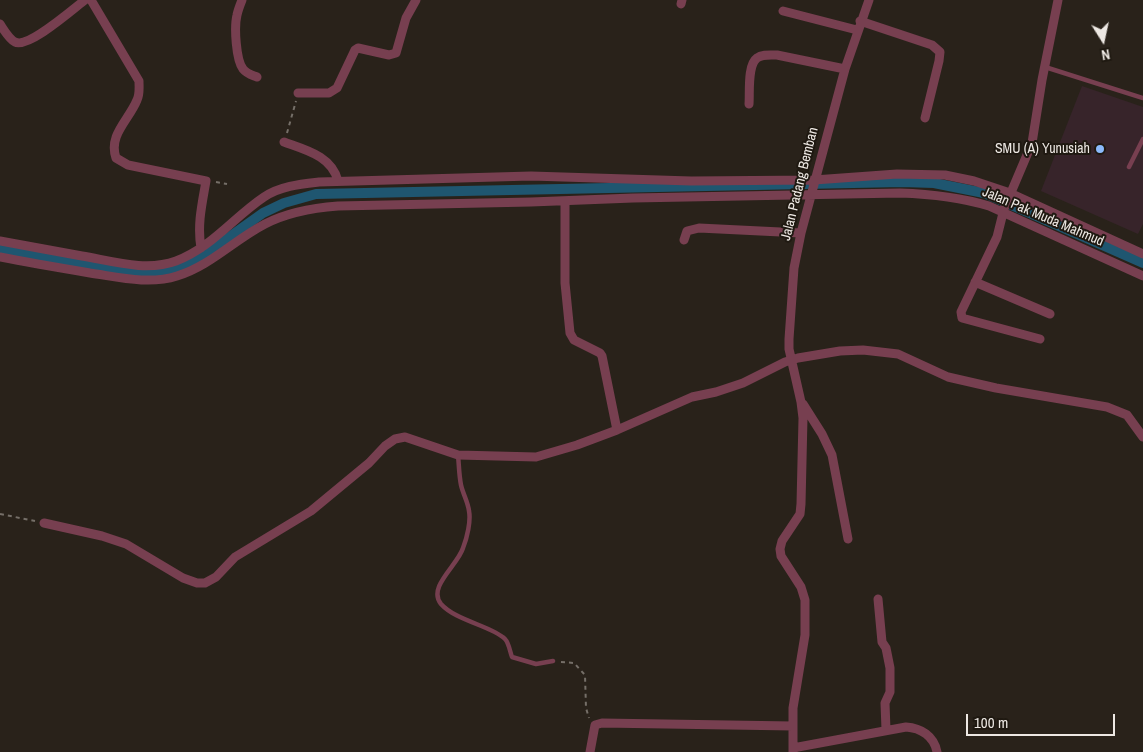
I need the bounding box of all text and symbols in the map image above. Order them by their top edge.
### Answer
north arrow [1078,15,1128,65]
text: N [1100,45,1111,64]
street label: Jalan Padang Bemban [778,126,822,242]
place label: SMU (A) Yunusiah [995,141,1090,157]
marker: SMU (A) Yunusiah [1094,143,1106,155]
street label: Jalan Pak Muda Mahmud [980,184,1106,250]
scale bar [968,704,1117,736]
text: 100 m [974,712,1008,733]

